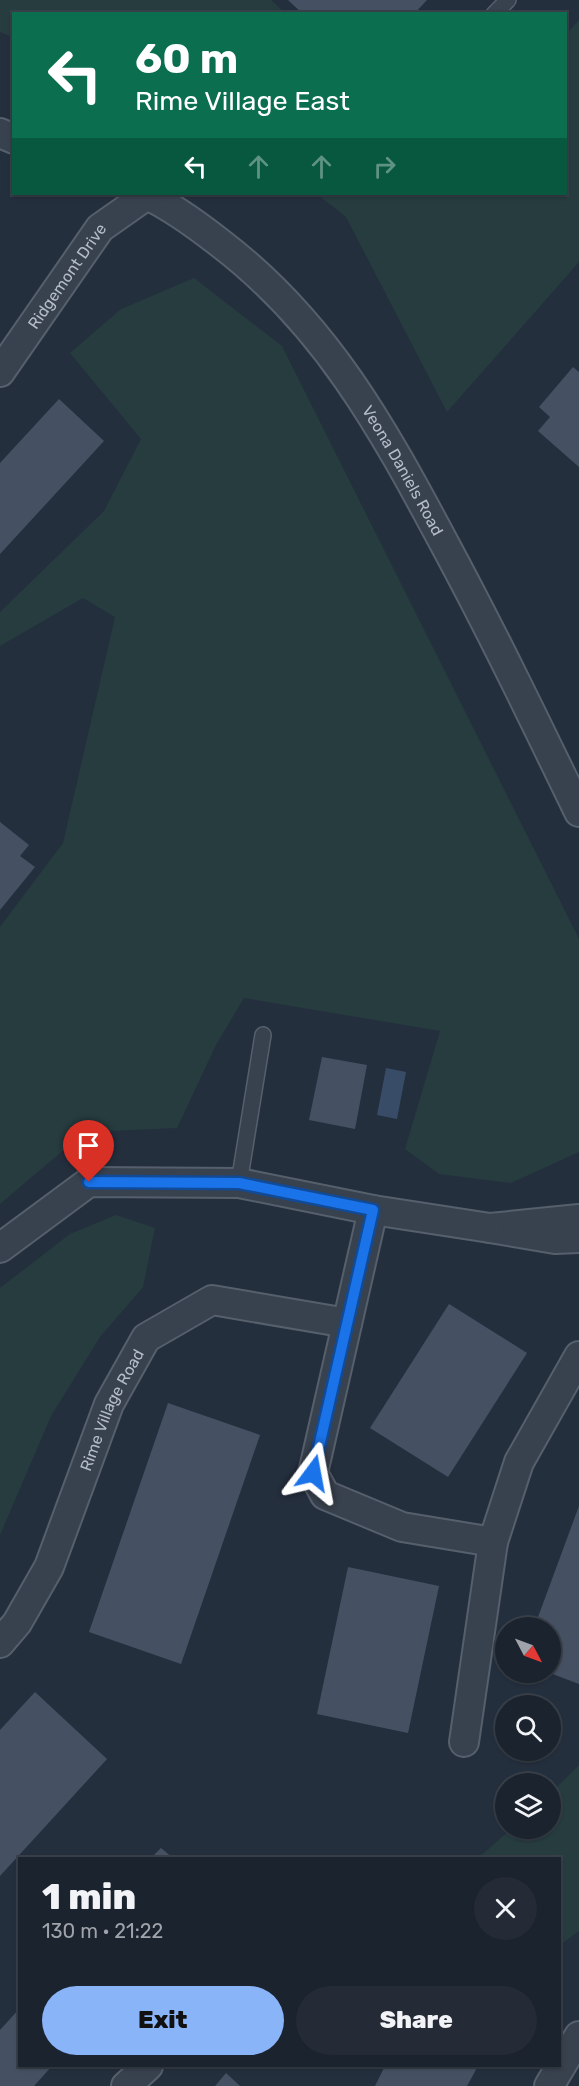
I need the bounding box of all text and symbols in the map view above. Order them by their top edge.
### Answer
text: 60 m [135,34,238,84]
icon: left [36,36,114,114]
text: Rime Village East [135,85,350,117]
icon: left [179,150,212,183]
icon: ahead [242,150,275,183]
icon: ahead [305,150,338,183]
icon: right [368,150,401,183]
street label: Ridgemont Drive [24,219,110,332]
street label: Veona Daniels Road [358,402,448,538]
pin [63,1120,114,1182]
icon: arrive [72,1129,105,1162]
street label: Rime Village Road [76,1345,147,1474]
position arrow [281,1441,345,1505]
north arrow [495,1617,561,1683]
map controls [495,1617,561,1839]
button: search [495,1695,561,1761]
button: layers [495,1773,561,1839]
text: 1 min [42,1875,136,1918]
button: close [474,1877,537,1940]
text: 130 m · 21:22 [42,1919,163,1943]
button: Exit [42,1986,284,2055]
button: Share [296,1986,537,2055]

